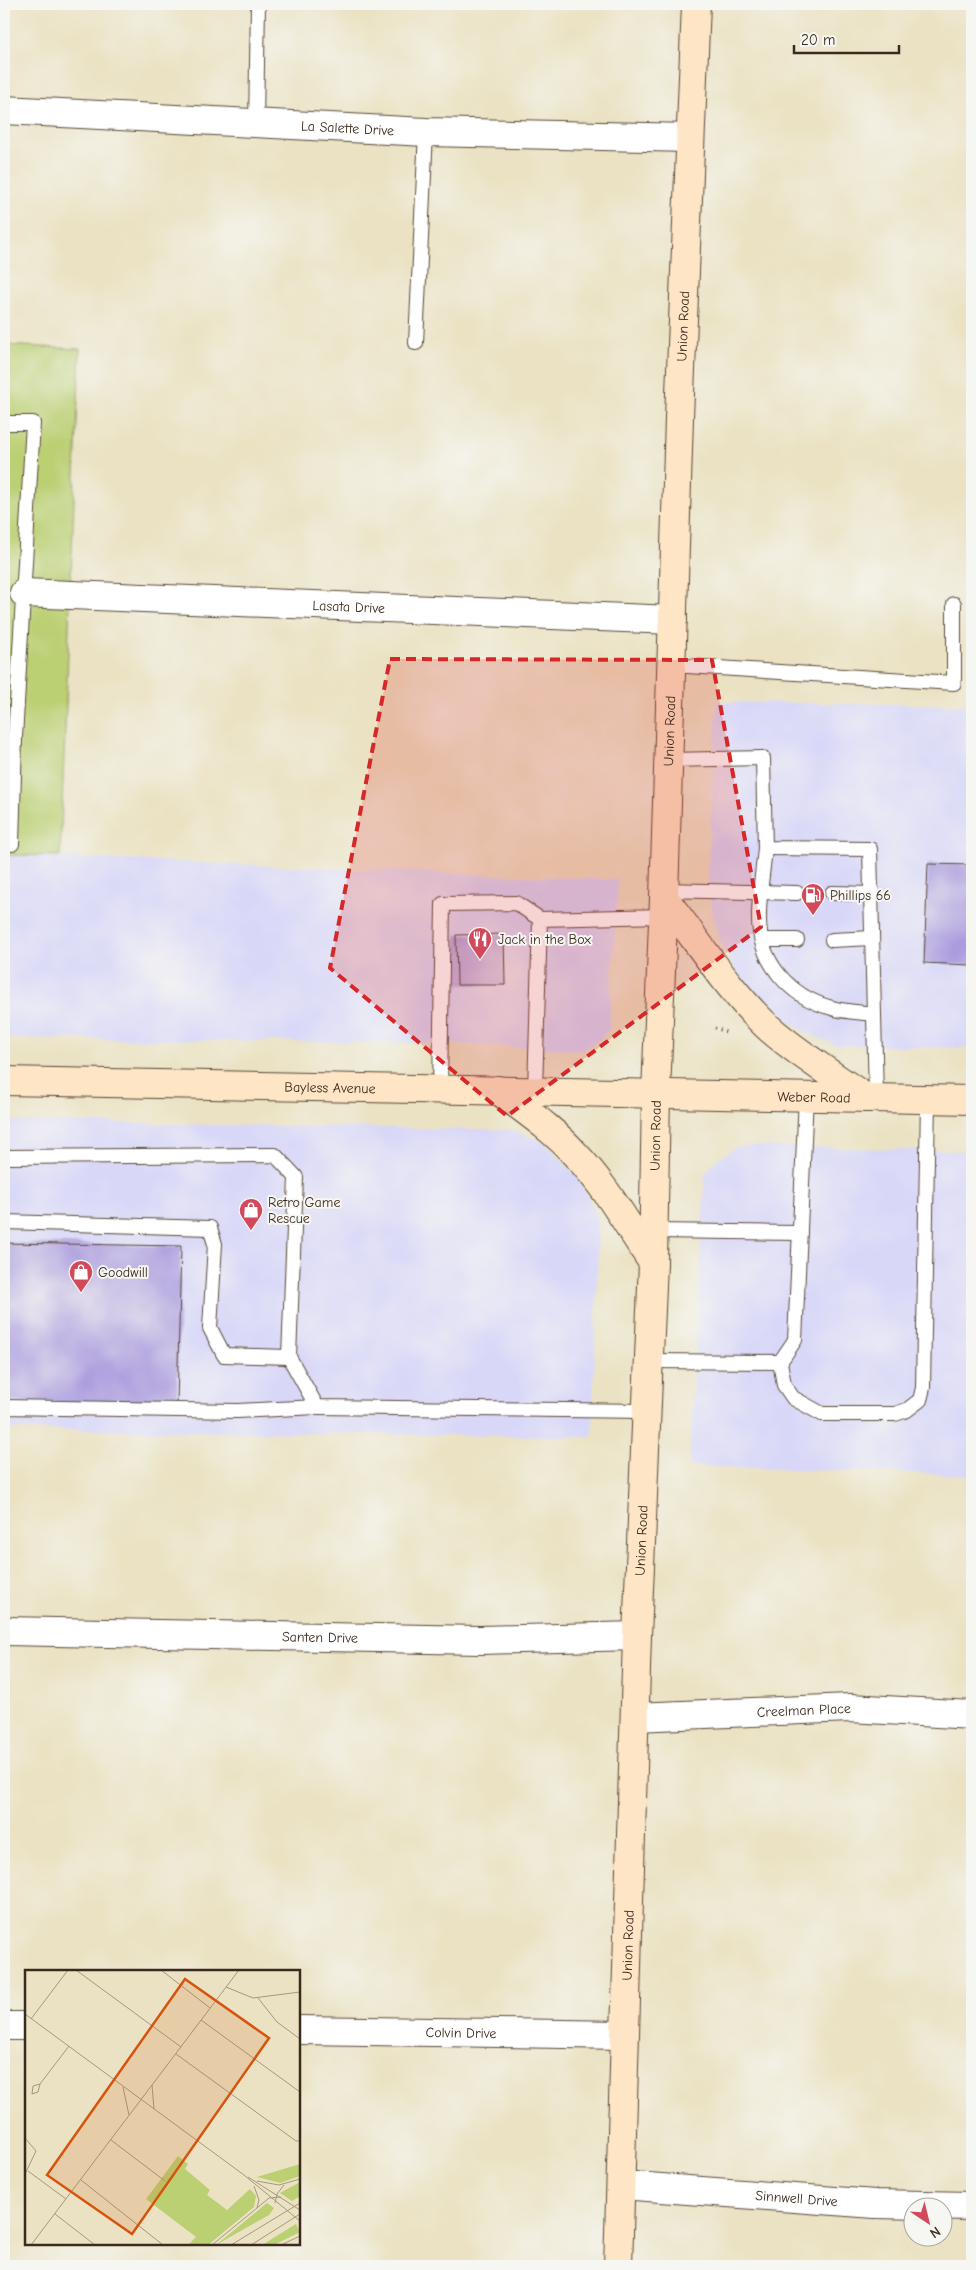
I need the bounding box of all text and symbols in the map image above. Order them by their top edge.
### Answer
scale bar [794,22,898,54]
text: 20 m [801,31,835,49]
street label: La Salette Drive [301,117,395,139]
street label: Union Road [673,290,693,362]
street label: Lasata Drive [312,597,385,617]
street label: Union Road [660,695,679,767]
fuel station icon: Phillips 66 [800,882,826,916]
place label: Phillips 66 [830,887,891,904]
restaurant icon: Jack in the Box [467,926,493,960]
place label: Jack in the Box [498,931,591,948]
street label: Bayless Avenue [284,1078,376,1097]
street label: Weber Road [777,1088,851,1106]
street label: Union Road [646,1100,664,1171]
place label: Retro Game Rescue [268,1194,340,1227]
shop icon: Retro Game Rescue [238,1197,264,1231]
shop icon: Goodwill [68,1259,94,1293]
place label: Goodwill [98,1264,148,1281]
street label: Union Road [631,1505,651,1576]
street label: Santen Drive [282,1628,358,1646]
street label: Creelman Place [756,1699,851,1720]
street label: Union Road [618,1910,637,1981]
inset map [25,1970,300,2245]
street label: Colvin Drive [425,2023,496,2042]
street label: Sinnwell Drive [755,2187,838,2210]
north arrow [904,2198,954,2248]
text: N [927,2223,944,2242]

